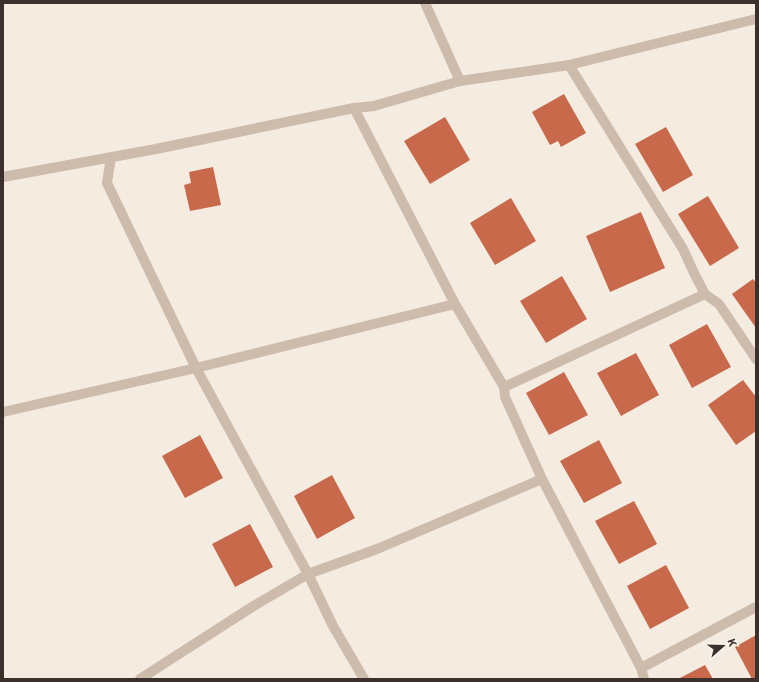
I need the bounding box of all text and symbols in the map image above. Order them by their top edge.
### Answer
north arrow [703,626,743,666]
text: K [725,637,740,649]

